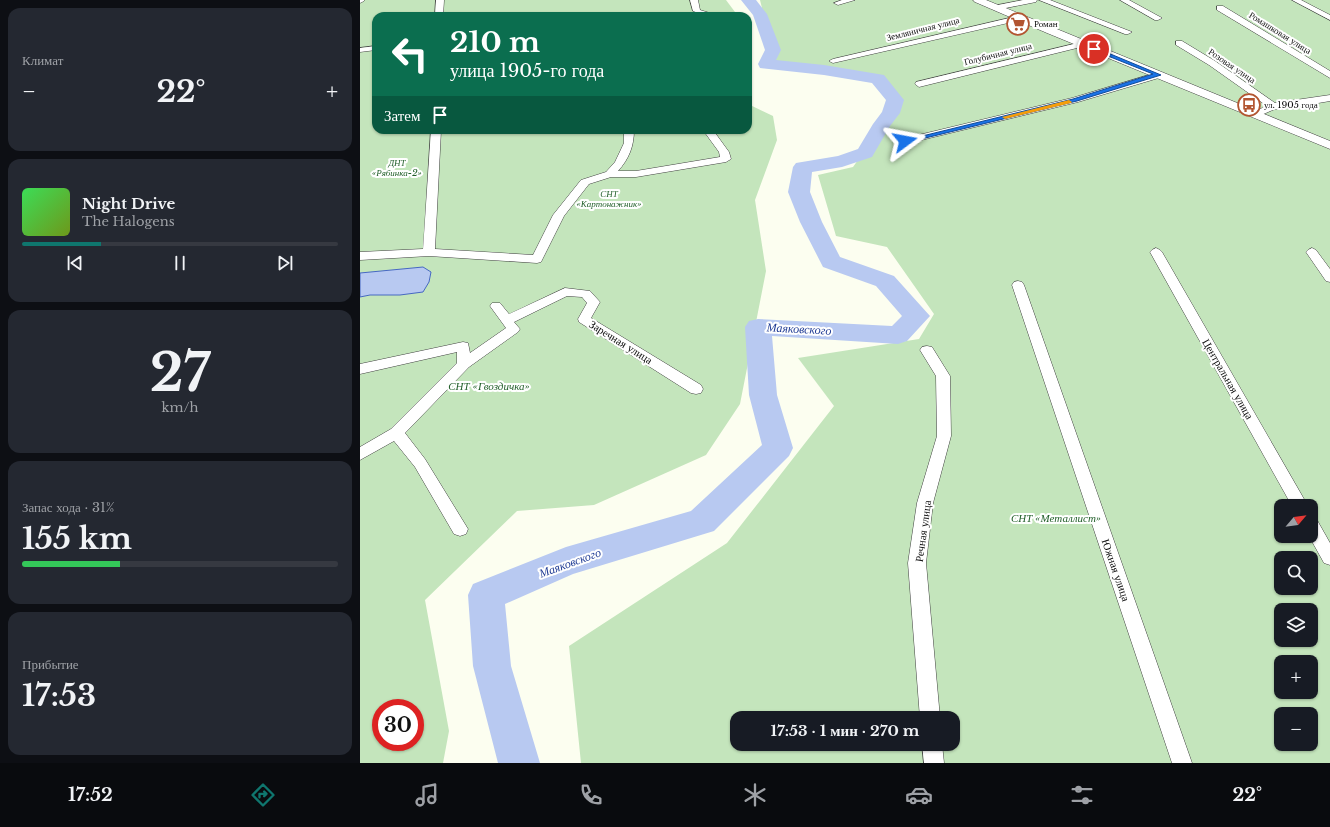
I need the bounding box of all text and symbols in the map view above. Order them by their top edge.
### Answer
street label: Ромашковая улица [1247,9,1313,56]
supermarket icon: Роман [1005,11,1031,37]
street label: Земляничная улица [885,14,960,43]
place label: Роман [1034,18,1058,29]
text: 210 m [450,25,540,60]
icon: left [384,28,436,80]
pin [1077,32,1111,66]
icon: arrive [1083,38,1105,60]
street label: Голубичная улица [963,40,1033,67]
street label: Розовая улица [1207,46,1258,85]
text: Климат [22,52,63,69]
text: улица 1905-го года [450,60,604,82]
text: 22° [156,73,205,110]
text: − [22,78,36,105]
text: + [326,78,338,105]
bus stop icon: ул. 1905 года [1236,92,1262,118]
place label: ул. 1905 года [1264,99,1318,110]
icon: arrive [429,104,451,126]
text: Затем [384,106,421,125]
position arrow [884,120,926,162]
park label: ДНТ «Рябинка-2» [372,157,422,178]
park label: СНТ «Картонажник» [577,188,641,209]
text: Night Drive [82,194,175,213]
text: The Halogens [82,213,175,230]
icon: previous [64,252,86,274]
icon: pause [169,252,191,274]
icon: next [274,252,296,274]
street label: Заречная улица [587,317,655,367]
water label: Маяковского [765,319,832,338]
street label: Центральная улица [1199,336,1257,422]
text: 27 [150,341,210,405]
park label: СНТ «Гвоздичка» [448,379,530,393]
text: km/h [162,399,198,416]
text: Запас хода · 31% [22,499,115,516]
street label: Речная улица [912,499,934,563]
north arrow [1274,499,1318,543]
map controls [1274,499,1318,751]
park label: СНТ «Металлист» [1011,511,1101,525]
text: 155 km [22,520,132,557]
street label: Южная улица [1099,537,1133,603]
water label: Маяковского [536,544,603,581]
button: search [1274,551,1318,595]
button: layers [1274,603,1318,647]
button: + [1274,655,1318,699]
text: Прибытие [22,656,79,673]
text: 17:53 [22,677,96,714]
speed limit sign: 30 [372,699,424,751]
button: − [1274,707,1318,751]
text: 17:53 · 1 мин · 270 m [771,721,919,740]
icon: directions [249,781,277,809]
icon: music [413,781,441,809]
icon: phone [577,781,605,809]
icon: climate [741,781,769,809]
icon: car [905,781,933,809]
icon: filters [1068,781,1096,809]
text: 17:52 [68,784,113,806]
text: 22° [1232,784,1262,806]

